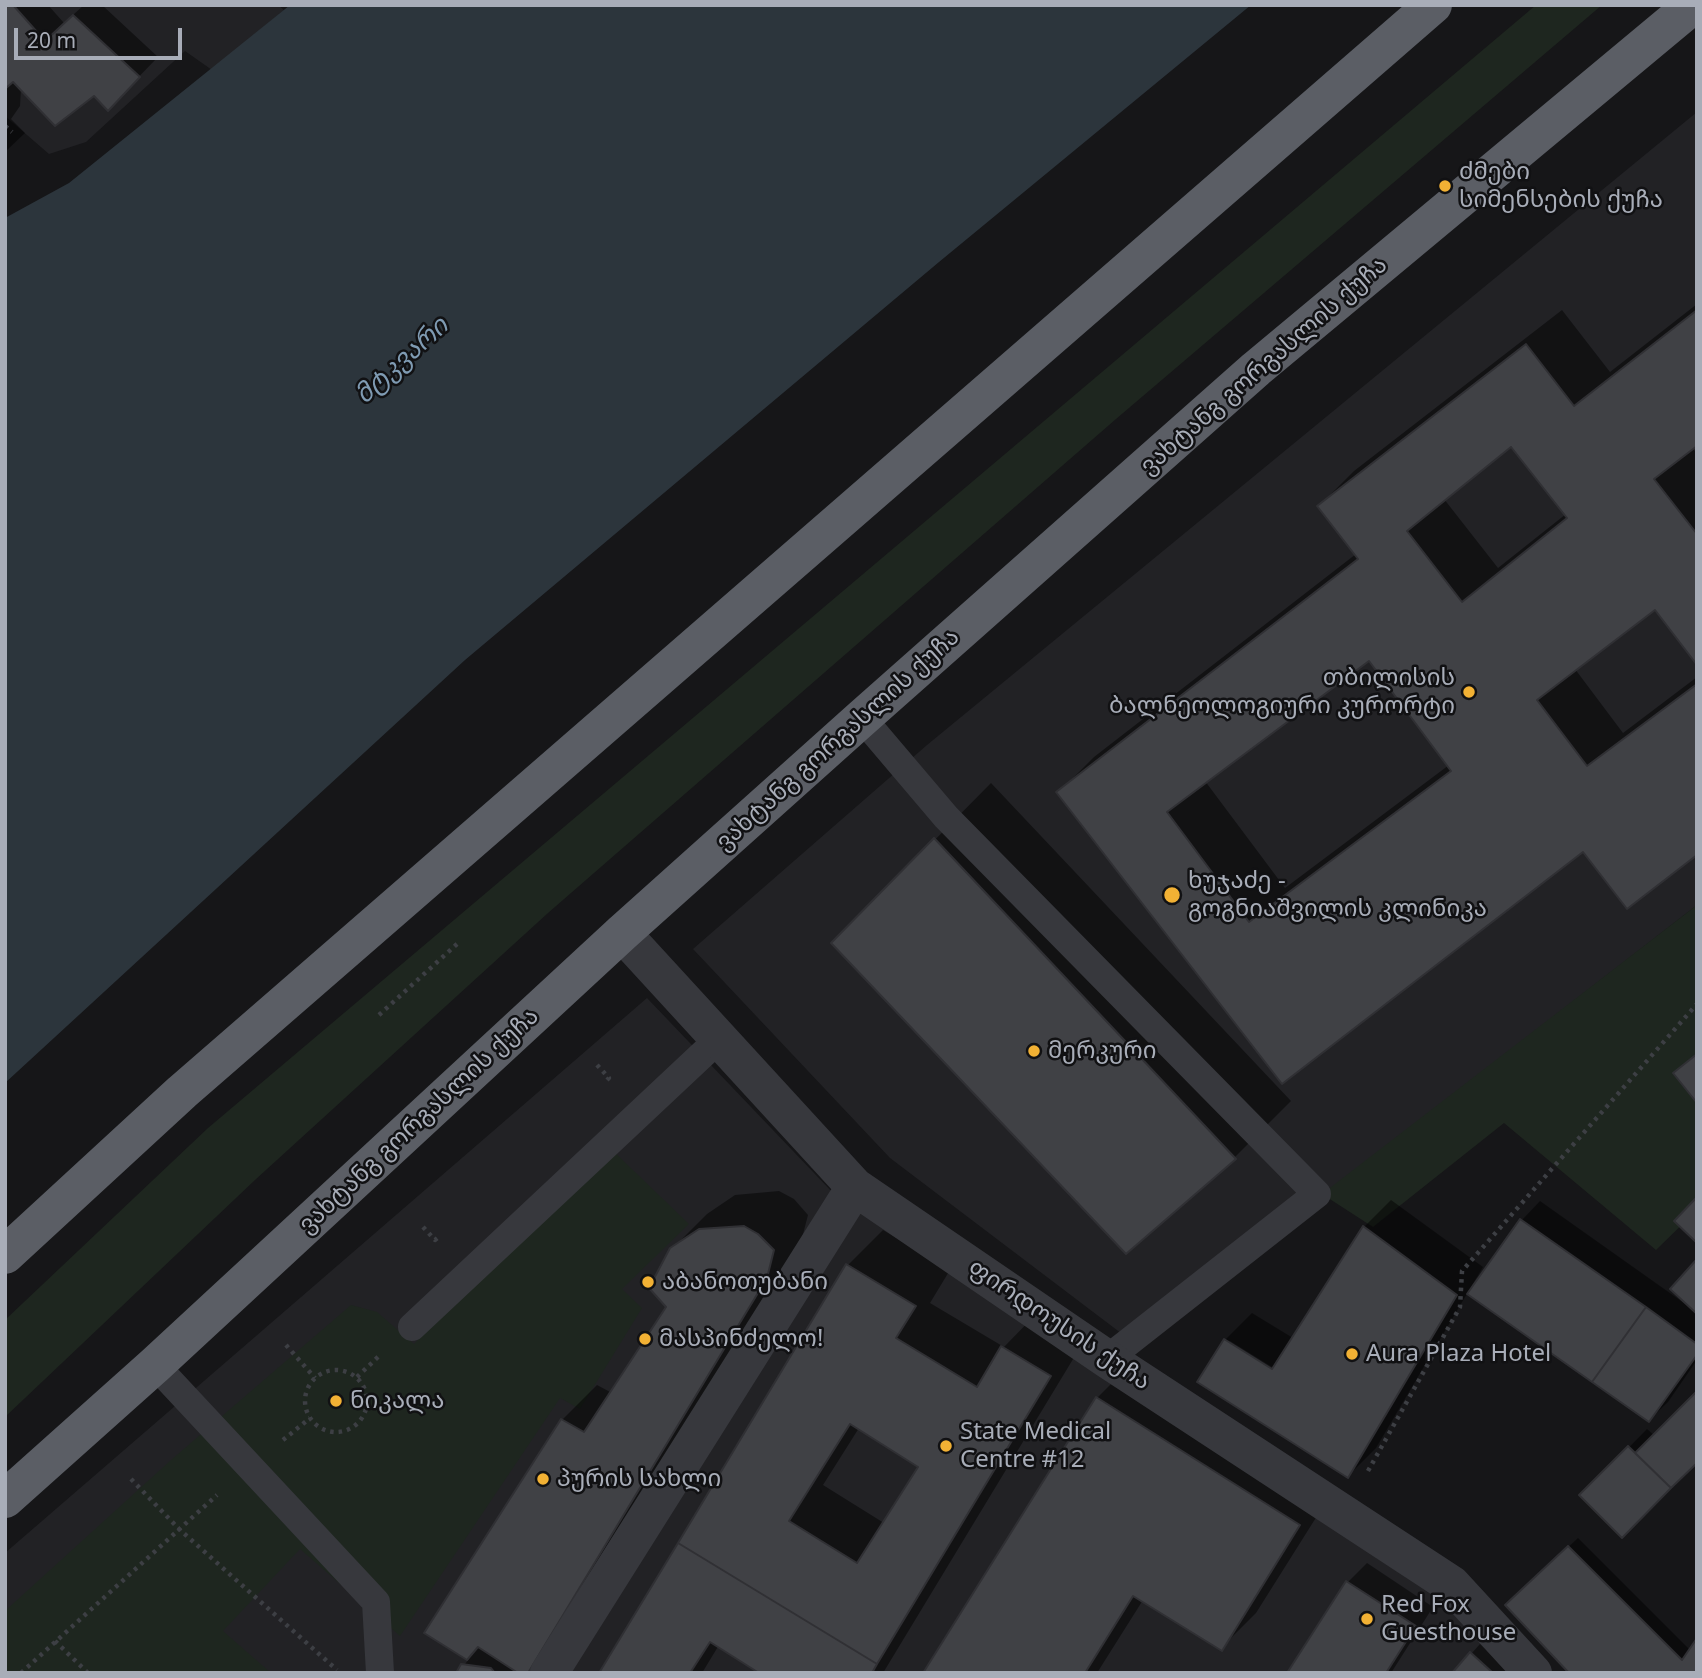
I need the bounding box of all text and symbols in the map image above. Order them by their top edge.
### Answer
scale bar [18,14,186,58]
text: 20 m [27,26,76,54]
place label: ძმები სიმენსების ქუჩა [1459,158,1663,214]
marker: ძმები სიმენსების ქუჩა [1437,178,1453,194]
street label: ვახტანგ გორგასლის ქუჩა [1135,251,1393,481]
water label: მტკვარი [349,311,455,411]
street label: ვახტანგ გორგასლის ქუჩა [710,623,966,857]
place label: თბილისის ბალნეოლოგიური კურორტი [1109,664,1455,720]
marker: თბილისის ბალნეოლოგიური კურორტი [1461,684,1477,700]
place label: ხუჯაძე - გოგნიაშვილის კლინიკა [1188,867,1487,923]
marker: ხუჯაძე - გოგნიაშვილის კლინიკა [1162,885,1182,905]
street label: ვახტანგ გორგასლის ქუჩა [293,1002,545,1240]
place label: მერკური [1048,1037,1157,1065]
marker: მერკური [1026,1043,1042,1059]
street label: ფირდოუსის ქუჩა [963,1253,1155,1397]
place label: აბანოთუბანი [662,1268,828,1296]
marker: აბანოთუბანი [640,1274,656,1290]
place label: მასპინძელო! [659,1325,823,1353]
marker: მასპინძელო! [637,1331,653,1347]
place label: Aura Plaza Hotel [1366,1340,1551,1368]
marker: Aura Plaza Hotel [1344,1346,1360,1362]
place label: ნიკალა [350,1387,444,1415]
marker: ნიკალა [328,1393,344,1409]
place label: State Medical Centre #12 [960,1418,1111,1474]
marker: State Medical Centre #12 [938,1438,954,1454]
place label: პურის სახლი [557,1465,721,1493]
marker: პურის სახლი [535,1471,551,1487]
place label: Red Fox Guesthouse [1381,1591,1516,1647]
marker: Red Fox Guesthouse [1359,1611,1375,1627]

